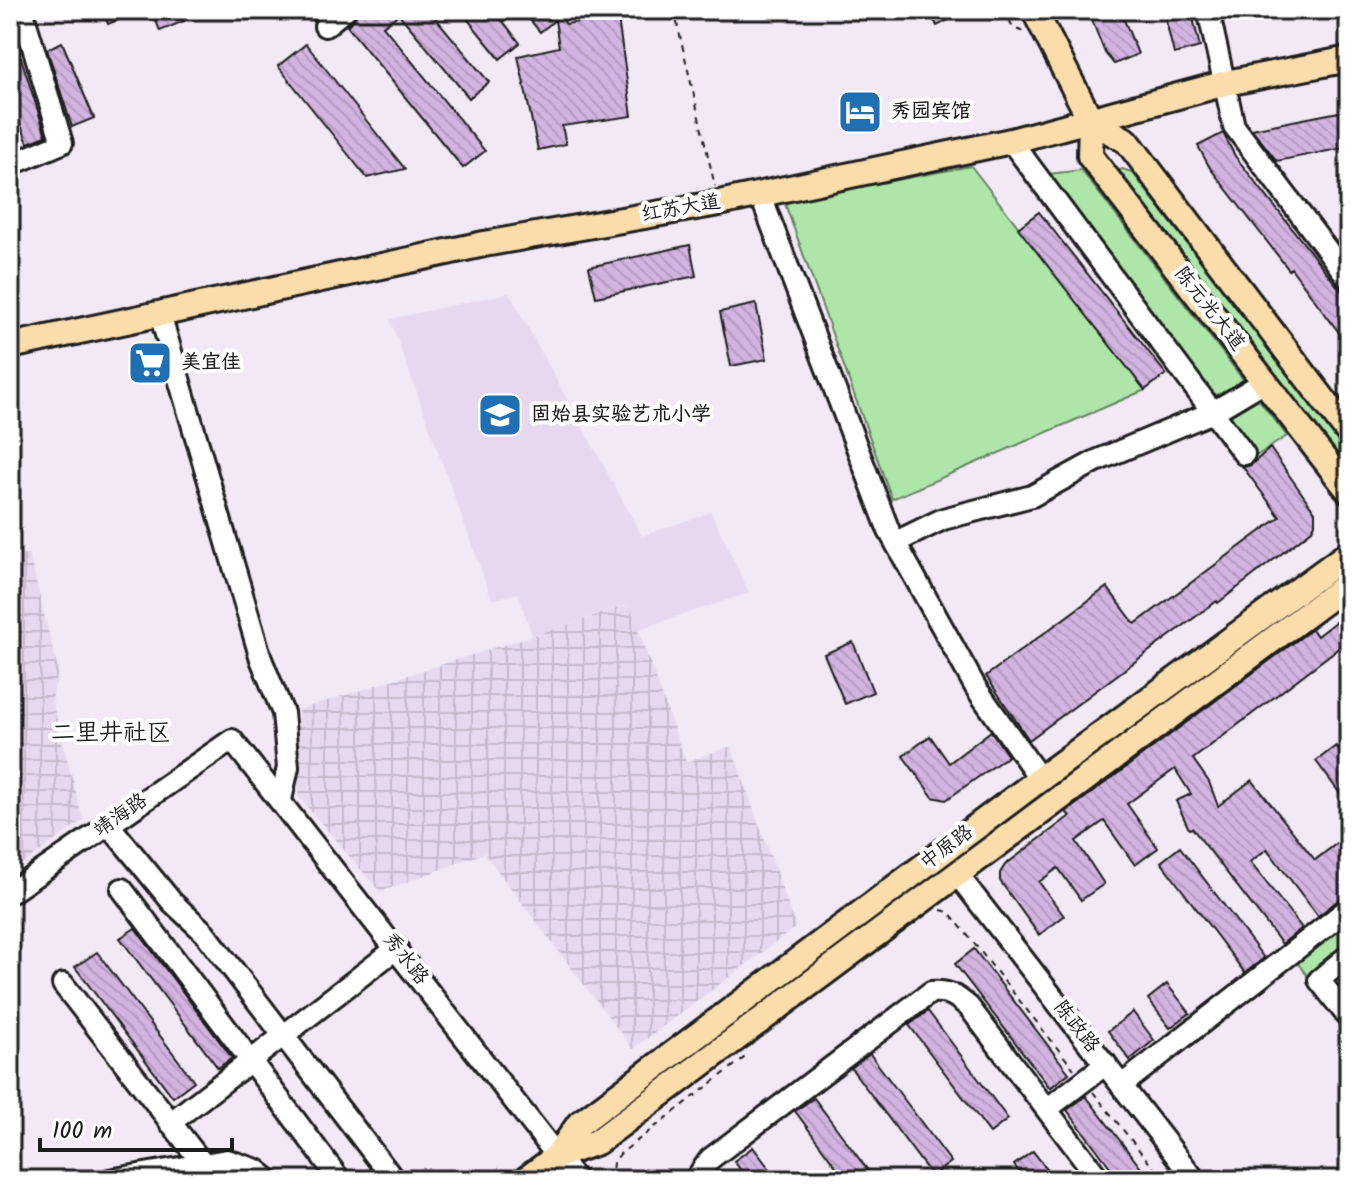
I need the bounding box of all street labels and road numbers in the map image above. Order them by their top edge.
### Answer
street label: 红苏大道 [639,186,723,232]
street label: 陈元光大道 [1166,260,1252,358]
street label: 靖海路 [87,785,156,846]
street label: 中原路 [913,817,981,879]
street label: 秀水路 [374,926,437,993]
street label: 陈政路 [1045,994,1108,1061]

